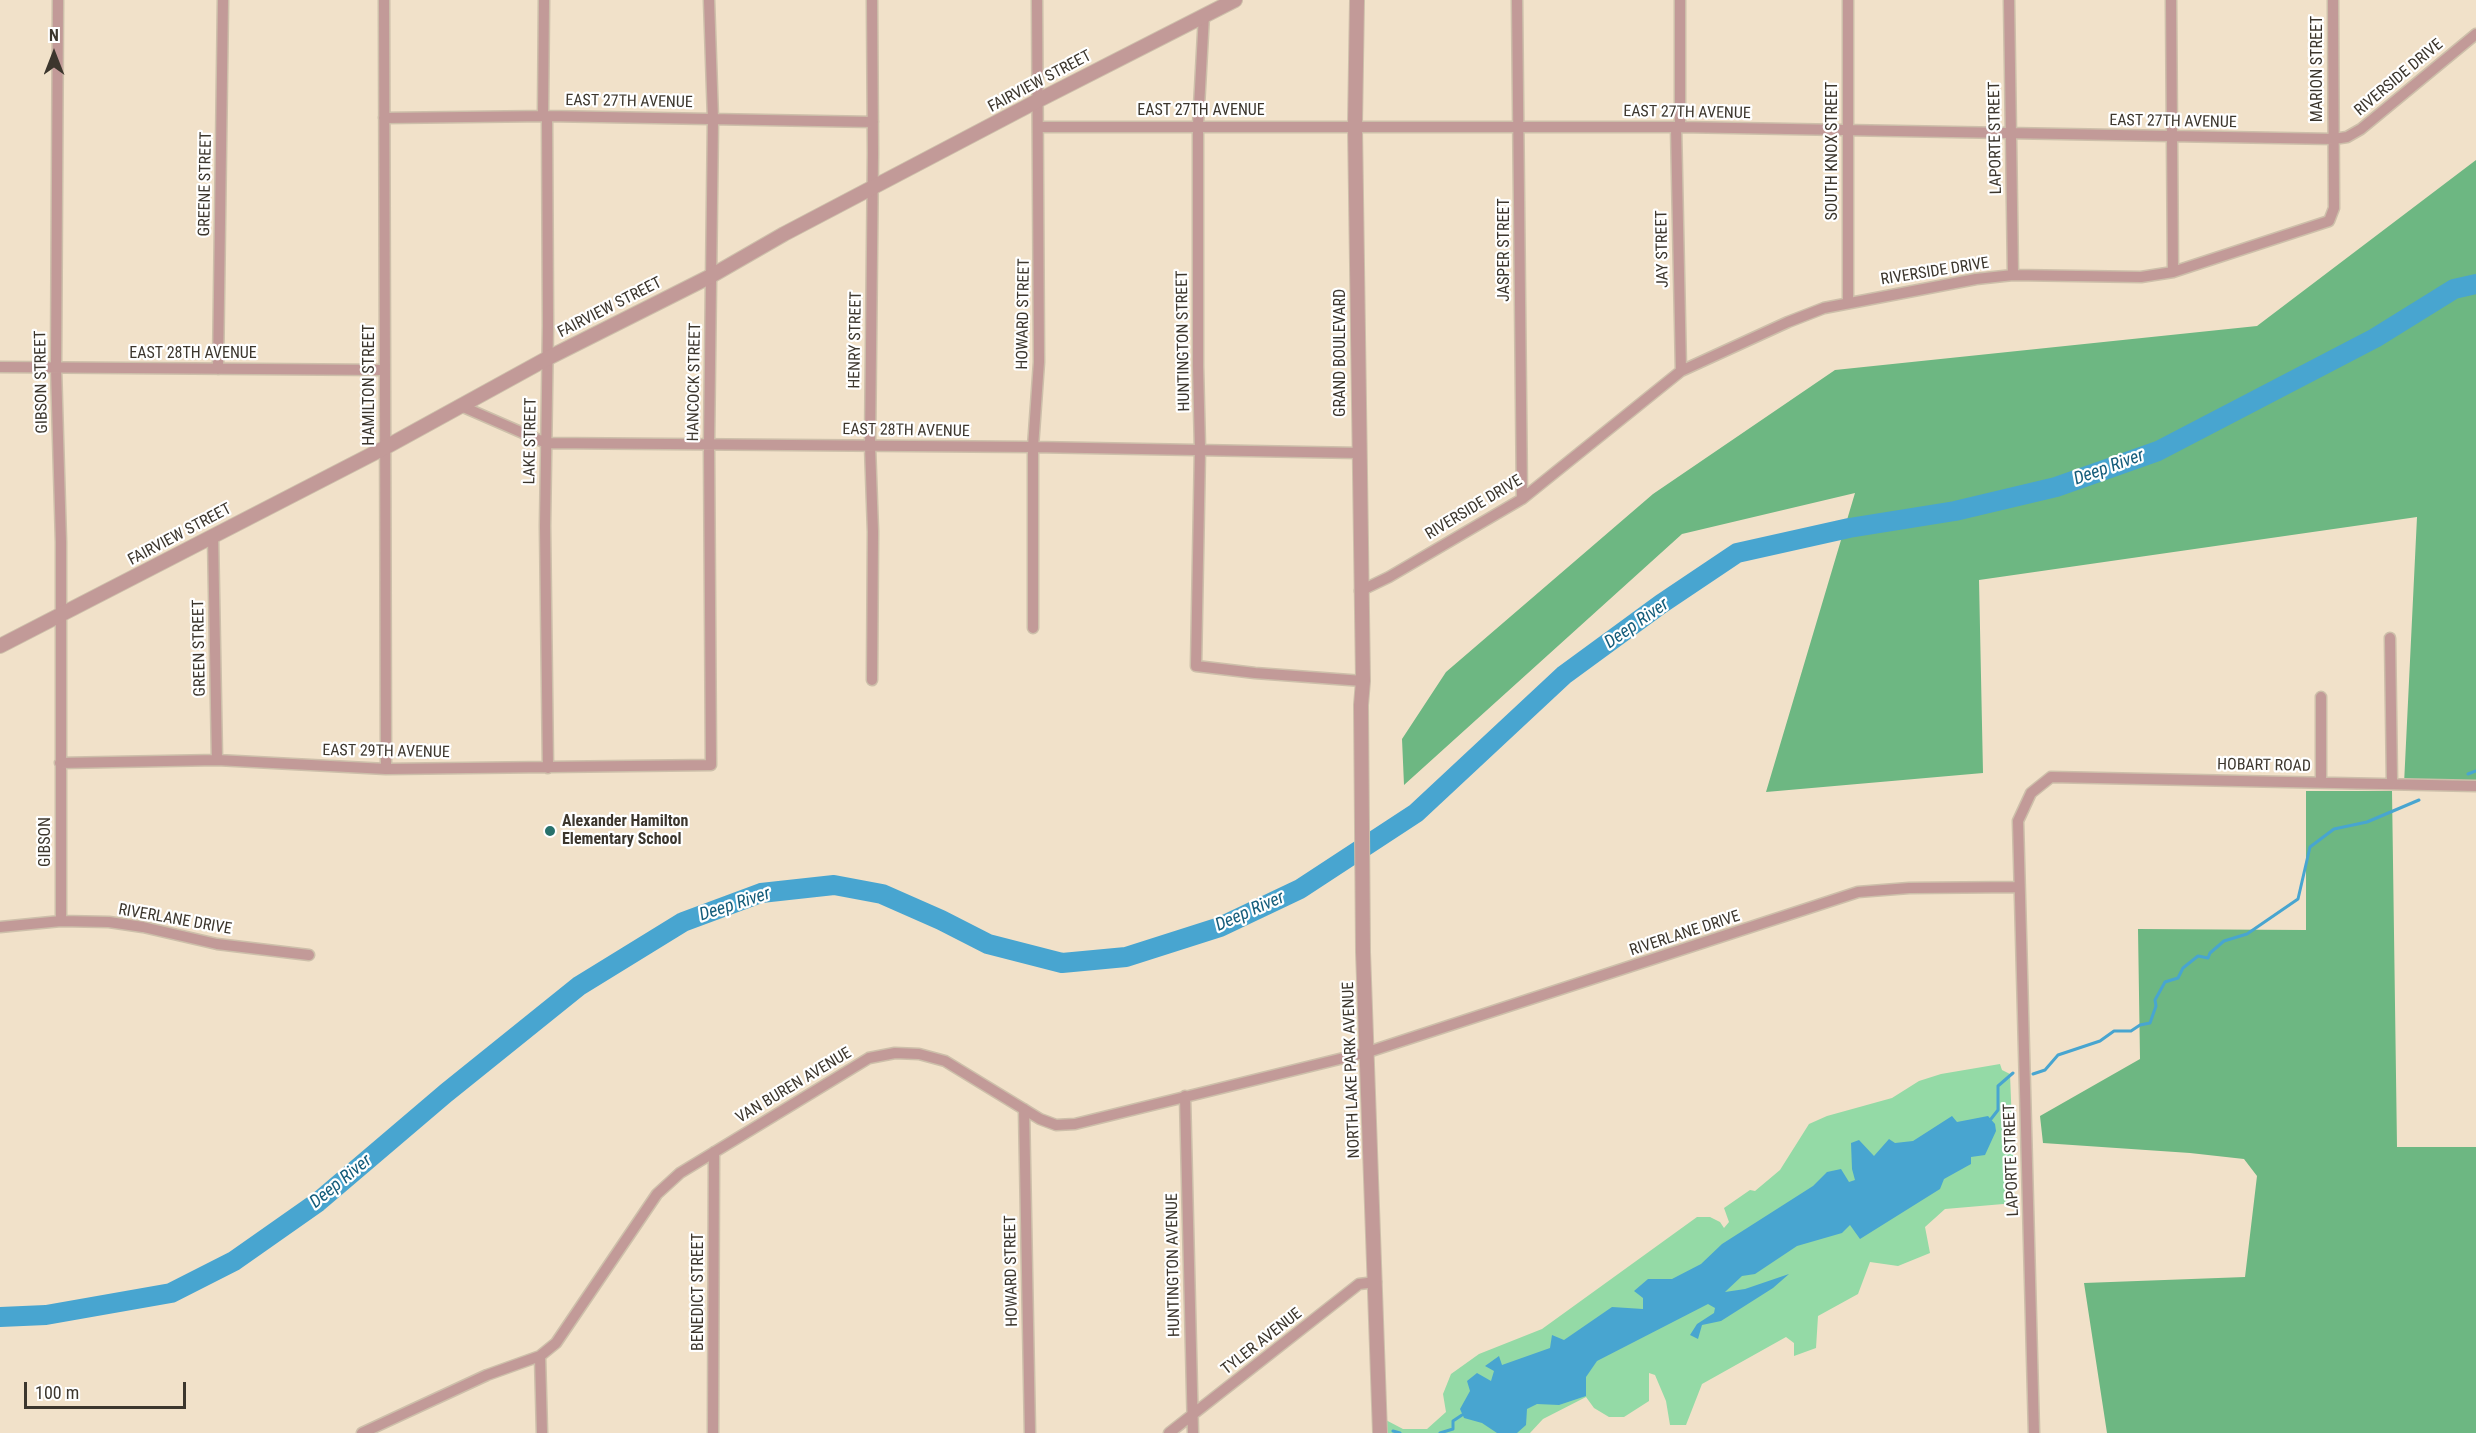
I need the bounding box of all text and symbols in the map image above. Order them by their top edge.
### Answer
street label: MARION STREET [2308,16,2328,122]
north arrow [24,24,84,84]
text: N [49,26,59,45]
street label: RIVERSIDE DRIVE [2351,35,2447,121]
street label: FAIRVIEW STREET [985,47,1095,117]
street label: LAPORTE STREET [1985,81,2007,195]
street label: SOUTH KNOX STREET [1823,82,1843,220]
street label: EAST 27TH AVENUE [565,91,693,113]
street label: EAST 27TH AVENUE [1137,101,1265,121]
street label: EAST 27TH AVENUE [1623,102,1751,124]
street label: EAST 27TH AVENUE [2109,111,2237,133]
street label: GREENE STREET [195,131,217,237]
street label: JASPER STREET [1495,198,1515,302]
street label: JAY STREET [1653,210,1673,288]
street label: RIVERSIDE DRIVE [1879,254,1991,290]
street label: HOWARD STREET [1013,258,1035,370]
street label: HUNTINGTON STREET [1173,270,1195,412]
street label: FAIRVIEW STREET [555,274,665,342]
street label: GRAND BOULEVARD [1331,289,1351,417]
street label: HENRY STREET [846,291,866,389]
street label: HANCOCK STREET [684,322,706,442]
street label: HAMILTON STREET [360,324,380,446]
street label: GIBSON STREET [32,330,52,434]
street label: EAST 28TH AVENUE [129,344,257,364]
street label: LAKE STREET [521,397,541,485]
street label: EAST 28TH AVENUE [842,420,970,442]
water label: Deep River [2071,445,2147,491]
street label: RIVERSIDE DRIVE [1422,472,1526,544]
street label: FAIRVIEW STREET [125,500,235,570]
water label: Deep River [1601,594,1673,654]
street label: GREEN STREET [190,599,210,697]
street label: EAST 29TH AVENUE [322,741,450,763]
street label: HOBART ROAD [2217,756,2311,776]
place label: Alexander Hamilton Elementary School [562,812,688,850]
street label: GIBSON [36,817,56,867]
marker: Alexander Hamilton Elementary School [543,824,557,838]
water label: Deep River [697,883,773,927]
water label: Deep River [1212,887,1288,937]
street label: RIVERLANE DRIVE [117,901,233,939]
street label: RIVERLANE DRIVE [1627,907,1743,961]
street label: NORTH LAKE PARK AVENUE [1339,981,1365,1159]
street label: VAN BUREN AVENUE [733,1044,855,1128]
street label: LAPORTE STREET [2000,1103,2024,1217]
water label: Deep River [306,1151,376,1213]
street label: HUNTINGTON AVENUE [1163,1193,1185,1337]
street label: HOWARD STREET [1001,1215,1023,1327]
street label: BENEDICT STREET [689,1233,709,1351]
street label: TYLER AVENUE [1218,1305,1306,1379]
scale bar [27,1370,189,1408]
text: 100 m [35,1382,79,1403]

